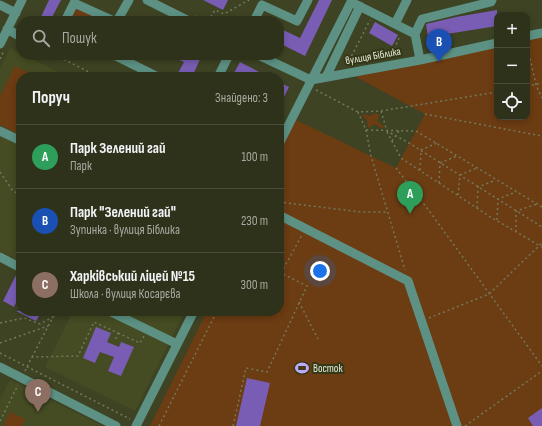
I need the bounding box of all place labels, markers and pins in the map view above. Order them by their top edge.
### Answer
pin: B [426,29,452,62]
pin: A [397,181,423,214]
sports icon: Восток [294,360,310,376]
place label: Восток [313,362,343,375]
pin: C [25,379,51,412]

